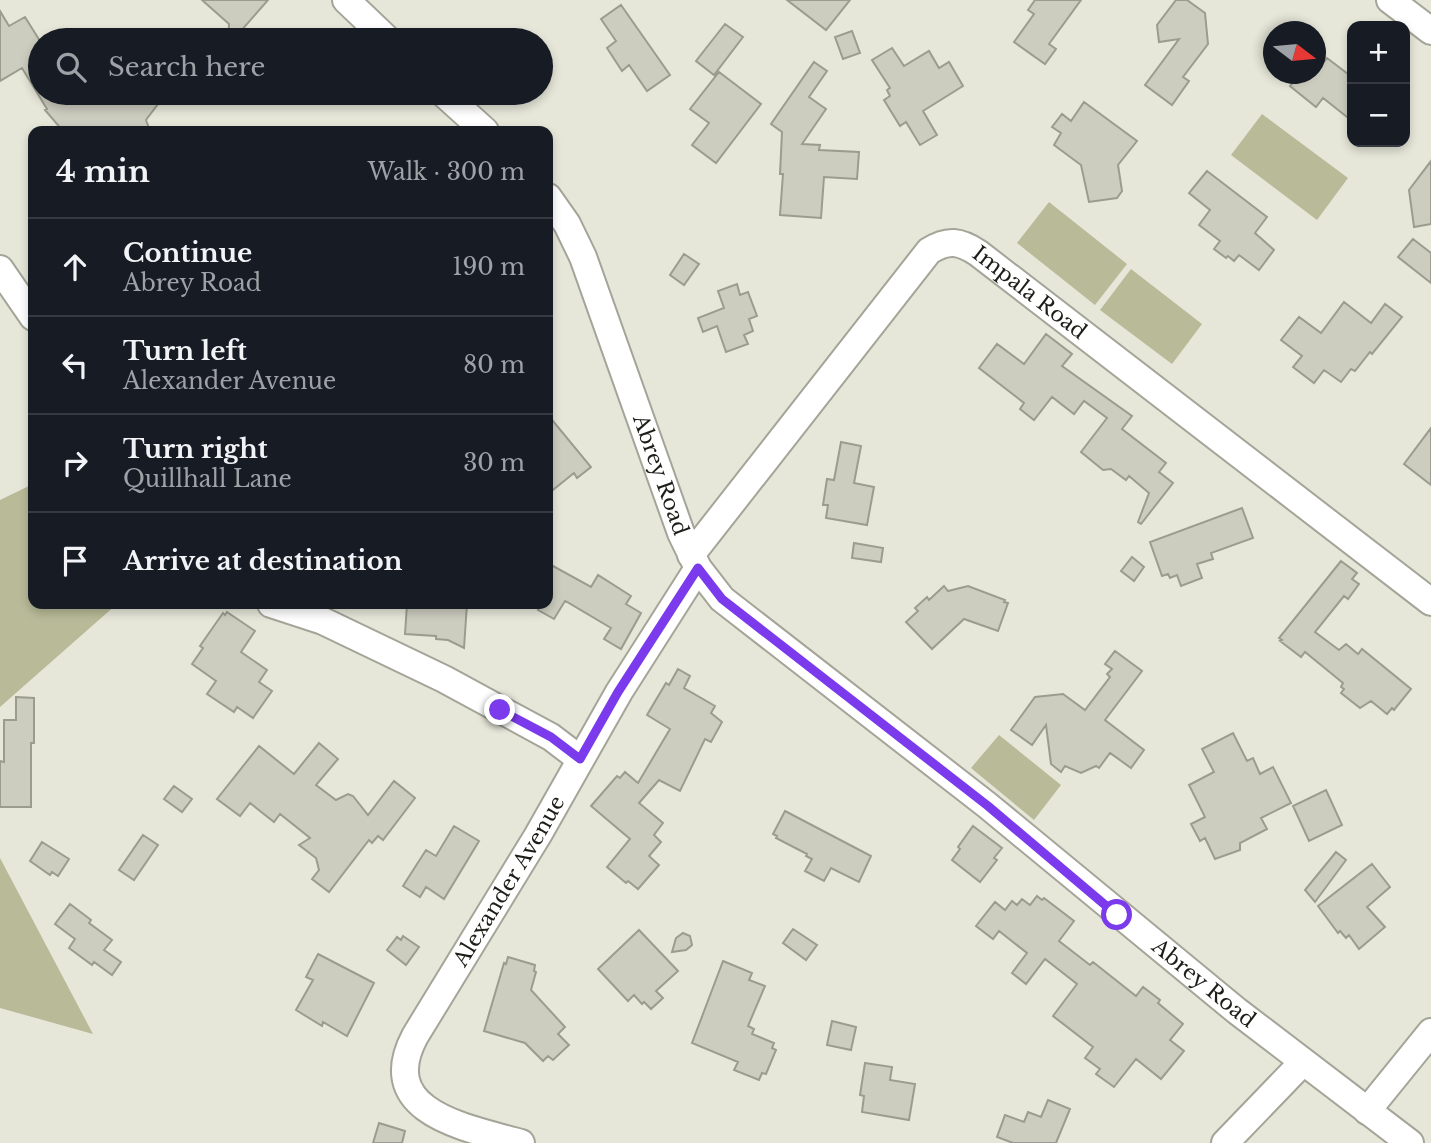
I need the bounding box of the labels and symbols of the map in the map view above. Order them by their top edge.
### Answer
north arrow [1263,21,1326,84]
street label: Impala Road [967,240,1092,345]
street label: Abrey Road [627,410,694,539]
route end [484,694,515,725]
street label: Alexander Avenue [447,791,570,972]
route start [1101,899,1132,930]
street label: Abrey Road [1146,933,1261,1033]

